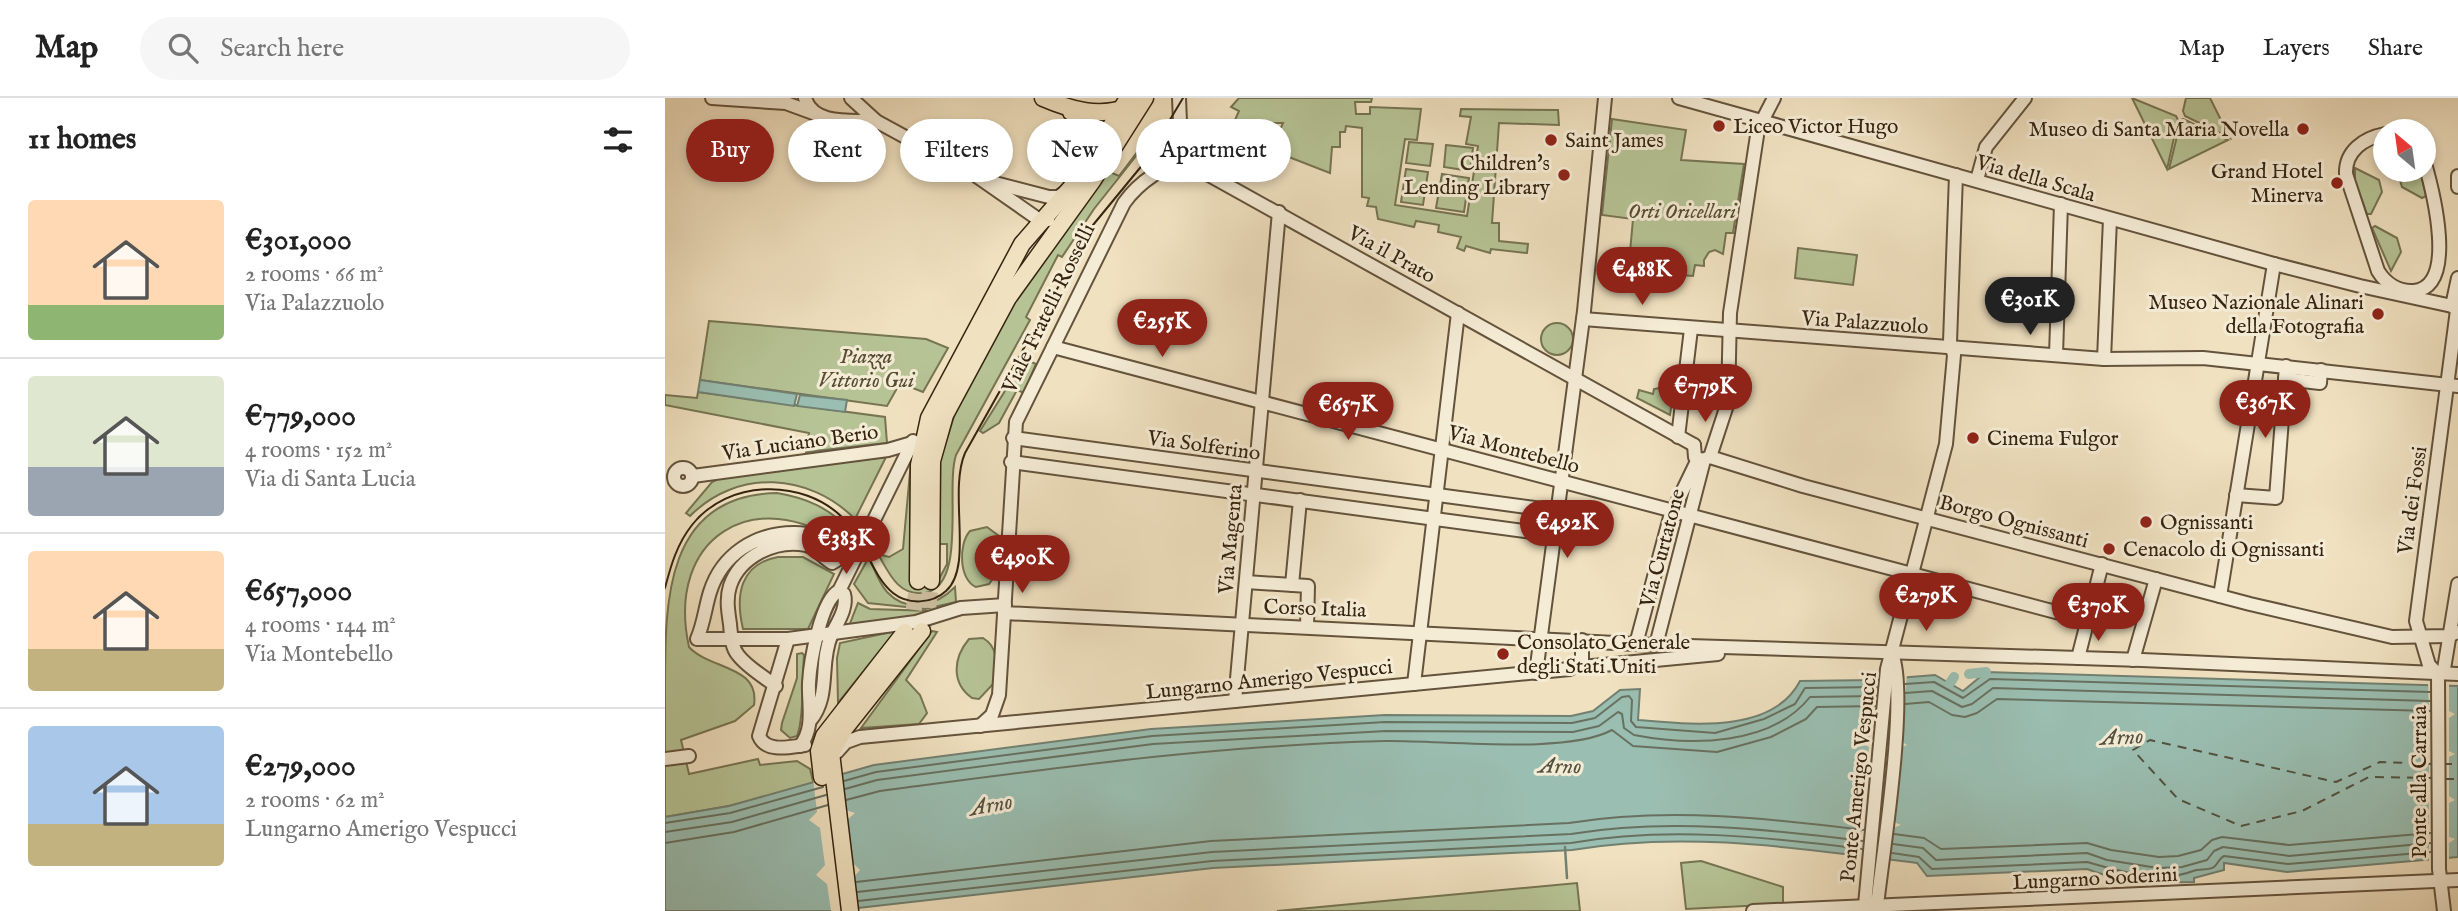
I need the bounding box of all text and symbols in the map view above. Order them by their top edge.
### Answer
search box [140,17,630,80]
text: Map [35,27,98,69]
icon: search [164,29,202,67]
text: Search here [220,32,344,65]
text: Map [2179,33,2225,64]
text: Layers [2263,33,2330,64]
text: Share [2368,33,2423,64]
place label: Liceo Victor Hugo [1733,114,1898,141]
place label: Museo di Santa Maria Novella [2029,117,2290,144]
marker: Liceo Victor Hugo [1711,118,1727,134]
chip: Buy [686,119,774,182]
chip: Rent [788,119,886,182]
chip: Filters [900,119,1013,182]
chip: New [1027,119,1122,182]
chip: Apartment [1136,119,1291,182]
north arrow [2373,119,2436,182]
map controls [2373,119,2436,182]
text: 11 homes [28,121,136,159]
icon: filters [599,121,637,159]
marker: Museo di Santa Maria Novella [2295,121,2311,137]
place label: Saint James [1565,128,1664,155]
marker: Saint James [1543,132,1559,148]
street label: Via della Scala [1972,149,2099,210]
place label: Children's Lending Library [1404,151,1551,202]
place label: Grand Hotel Minerva [2211,159,2324,210]
marker: Children's Lending Library [1556,167,1572,183]
marker: Grand Hotel Minerva [2329,175,2345,191]
park label: Orti Oricellari [1628,199,1738,226]
street label: Viale Fratelli Rosselli [996,219,1102,399]
street label: Via il Prato [1342,220,1440,290]
text: €301,000 [245,222,352,260]
icon: home [84,228,168,312]
pin: €488K [1593,248,1691,307]
text: €488K [1612,255,1672,284]
text: 2 rooms · 66 m² [245,260,384,289]
pin: €301K [1981,278,2079,337]
text: €301K [2001,285,2059,314]
text: Via Palazzuolo [245,289,385,318]
place label: Museo Nazionale Alinari della Fotografia [2148,290,2365,341]
pin: €255K [1113,300,1211,359]
street label: Via Palazzuolo [1799,306,1929,341]
marker: Museo Nazionale Alinari della Fotografia [2370,306,2386,322]
text: €255K [1133,307,1191,336]
park label: Piazza Vittorio Gui [818,344,916,395]
pin: €779K [1656,364,1754,424]
text: €779K [1674,372,1736,401]
pin: €367K [2216,380,2314,440]
pin: €657K [1299,382,1397,442]
text: €367K [2235,388,2295,417]
text: €657K [1319,390,1377,419]
text: €779,000 [245,398,356,436]
icon: home [84,404,168,488]
street label: Via Luciano Berio [719,419,880,468]
street label: Via Montebello [1444,420,1582,481]
street label: Via Solferino [1145,425,1262,468]
place label: Cinema Fulgor [1987,426,2119,453]
marker: Cinema Fulgor [1965,430,1981,446]
text: 4 rooms · 152 m² [245,436,392,465]
street label: Via dei Fossi [2392,444,2434,557]
text: Via di Santa Lucia [245,465,416,494]
street label: Via Magenta [1213,482,1250,596]
street label: Via Curtatone [1634,486,1692,612]
street label: Borgo Ognissanti [1936,490,2091,555]
pin: €492K [1518,500,1616,560]
text: €492K [1536,508,1598,537]
place label: Ognissanti [2160,510,2253,537]
marker: Ognissanti [2138,514,2154,530]
pin: €383K [797,517,895,576]
text: €383K [818,524,874,553]
pin: €490K [973,536,1071,595]
place label: Cenacolo di Ognissanti [2123,537,2325,564]
marker: Cenacolo di Ognissanti [2101,541,2117,557]
text: €490K [991,543,1053,572]
text: €657,000 [245,573,352,611]
pin: €279K [1877,574,1975,633]
icon: home [84,579,168,663]
text: €279K [1895,581,1957,610]
pin: €370K [2049,584,2147,643]
text: €370K [2068,591,2128,620]
street label: Corso Italia [1263,594,1368,625]
text: 4 rooms · 144 m² [245,611,396,640]
place label: Consolato Generale degli Stati Uniti [1517,630,1691,681]
text: Via Montebello [245,640,393,669]
marker: Consolato Generale degli Stati Uniti [1495,646,1511,662]
street label: Lungarno Amerigo Vespucci [1144,654,1394,707]
street label: Ponte Amerigo Vespucci [1835,671,1884,884]
street label: Ponte alla Carraia [2407,705,2434,859]
water label: Arno [2098,722,2144,753]
text: €279,000 [245,748,356,786]
water label: Arno [1536,752,1582,781]
icon: home [84,754,168,838]
text: 2 rooms · 62 m² [245,786,385,815]
water label: Arno [966,787,1015,824]
text: Lungarno Amerigo Vespucci [245,815,517,844]
street label: Lungarno Soderini [2012,862,2178,897]

